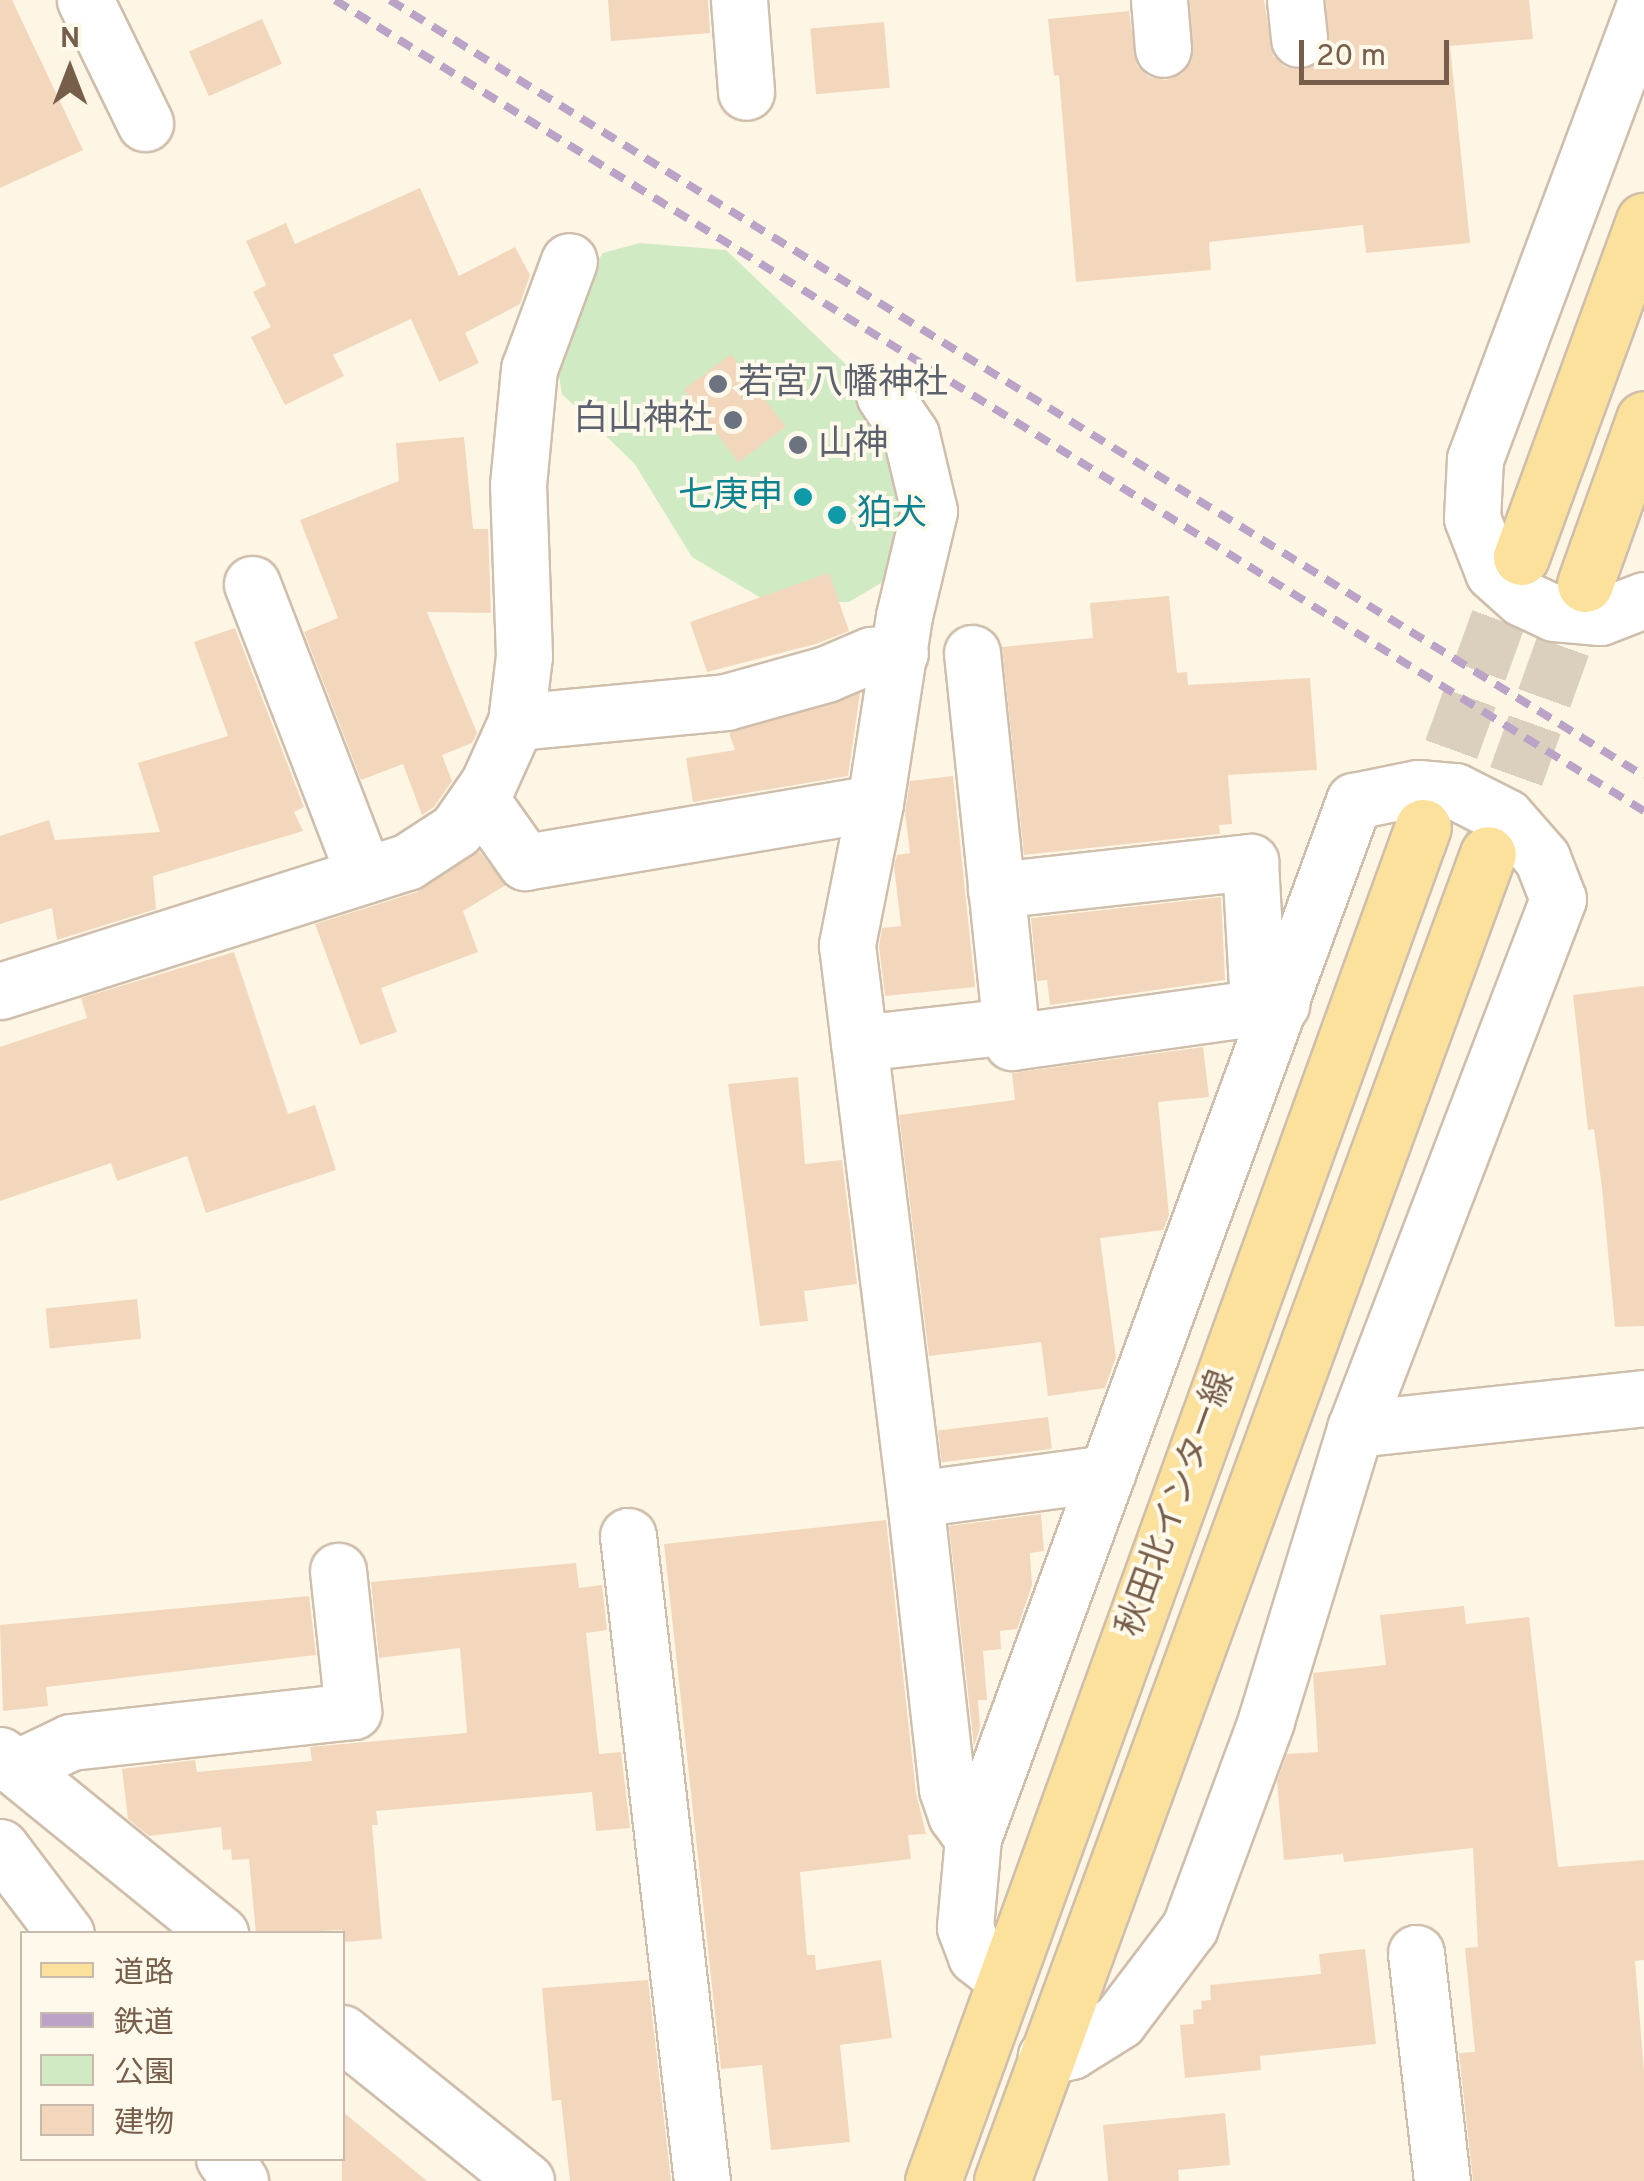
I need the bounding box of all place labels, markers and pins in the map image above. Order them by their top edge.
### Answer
place label: 若宮八幡神社 [738,363,948,405]
marker: 若宮八幡神社 [707,373,729,395]
place label: 白山神社 [573,399,713,441]
marker: 白山神社 [722,409,744,431]
place label: 山神 [818,424,888,466]
marker: 山神 [787,434,809,456]
place label: 七庚申 [678,476,783,518]
marker: 七庚申 [792,486,814,508]
place label: 狛犬 [857,494,927,536]
marker: 狛犬 [826,504,848,526]

